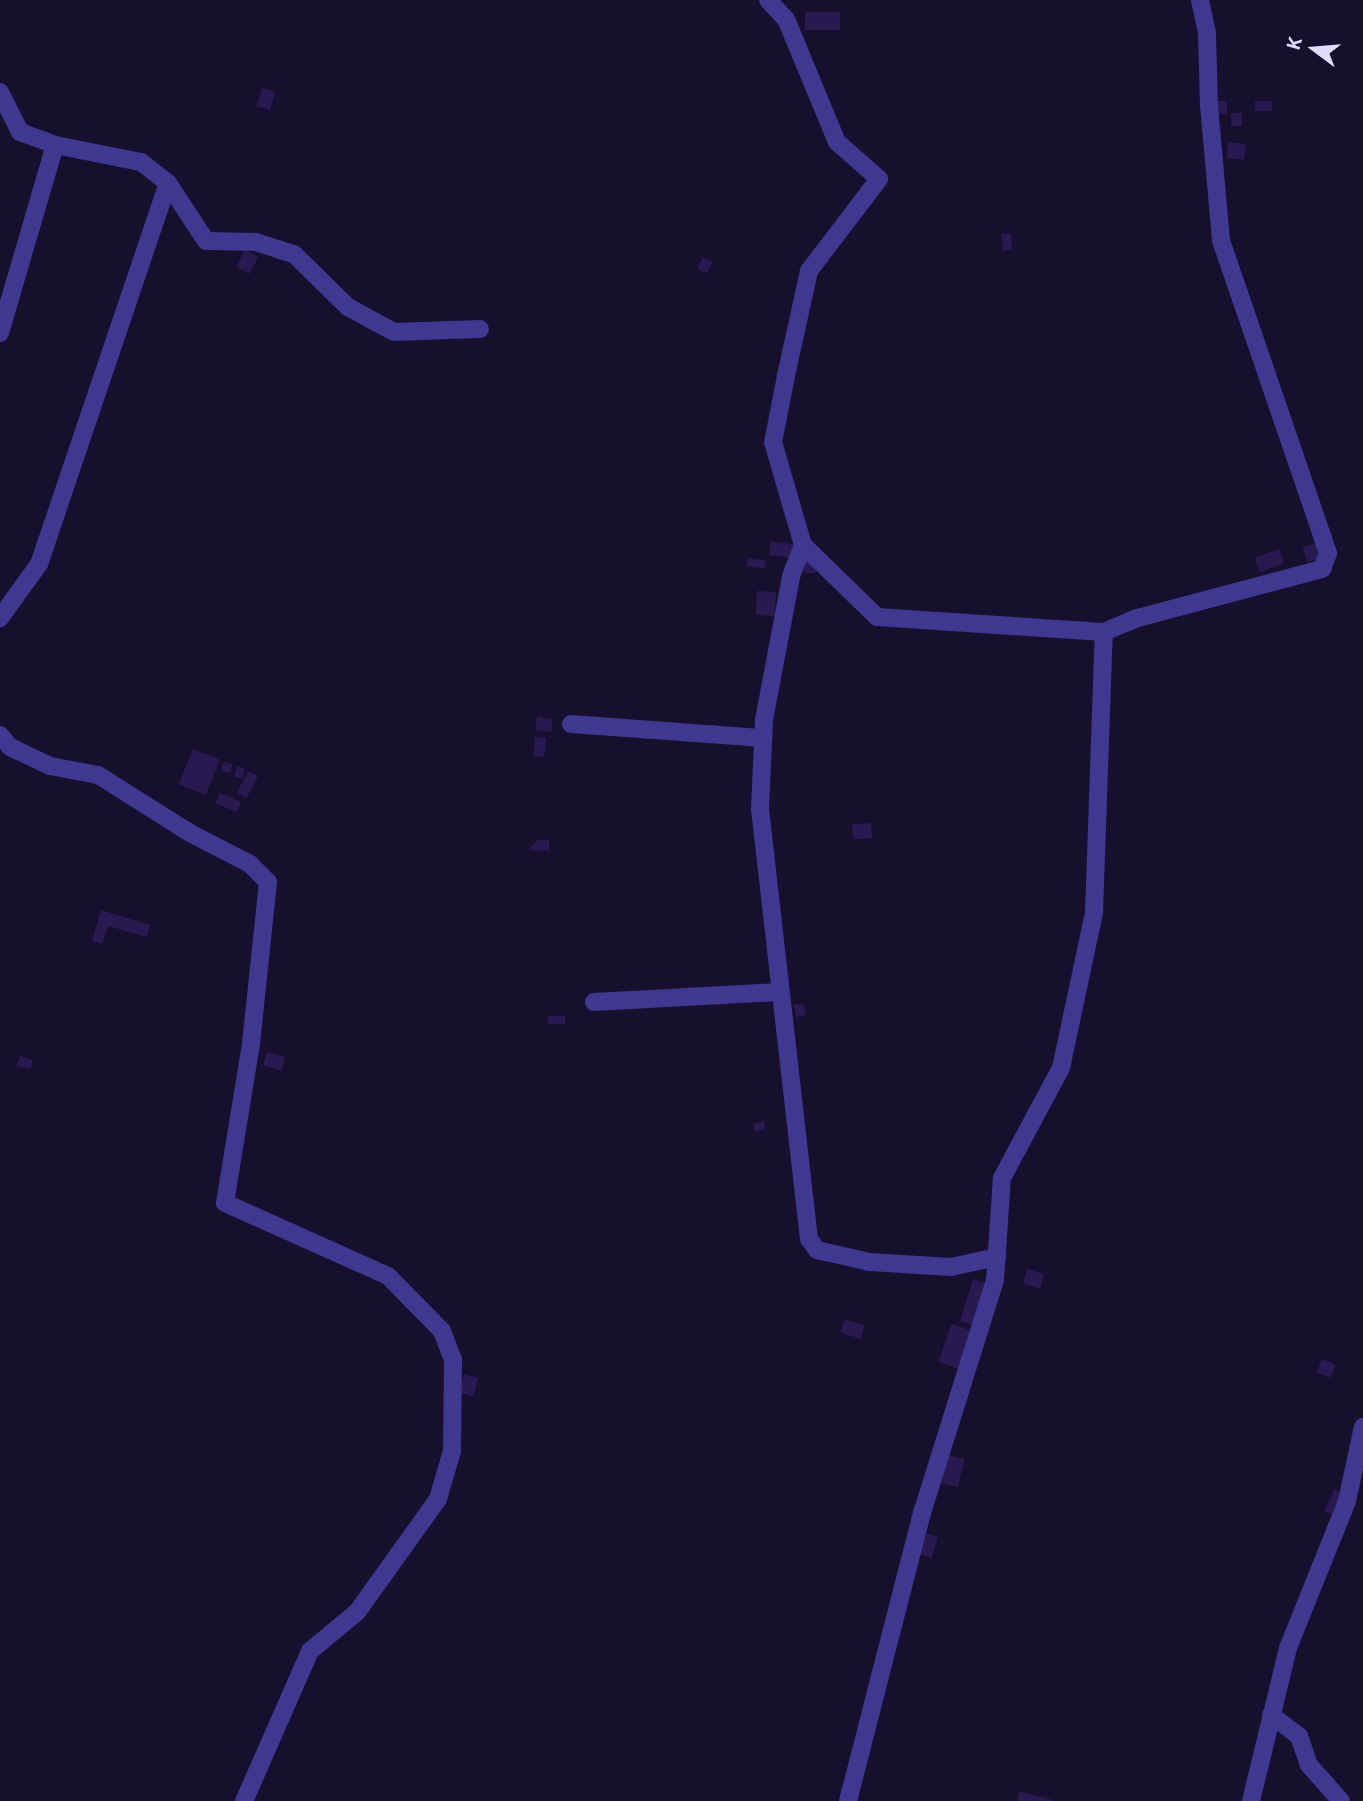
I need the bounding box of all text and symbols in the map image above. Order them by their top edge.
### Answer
north arrow [1279,14,1349,84]
text: K [1281,34,1306,52]

